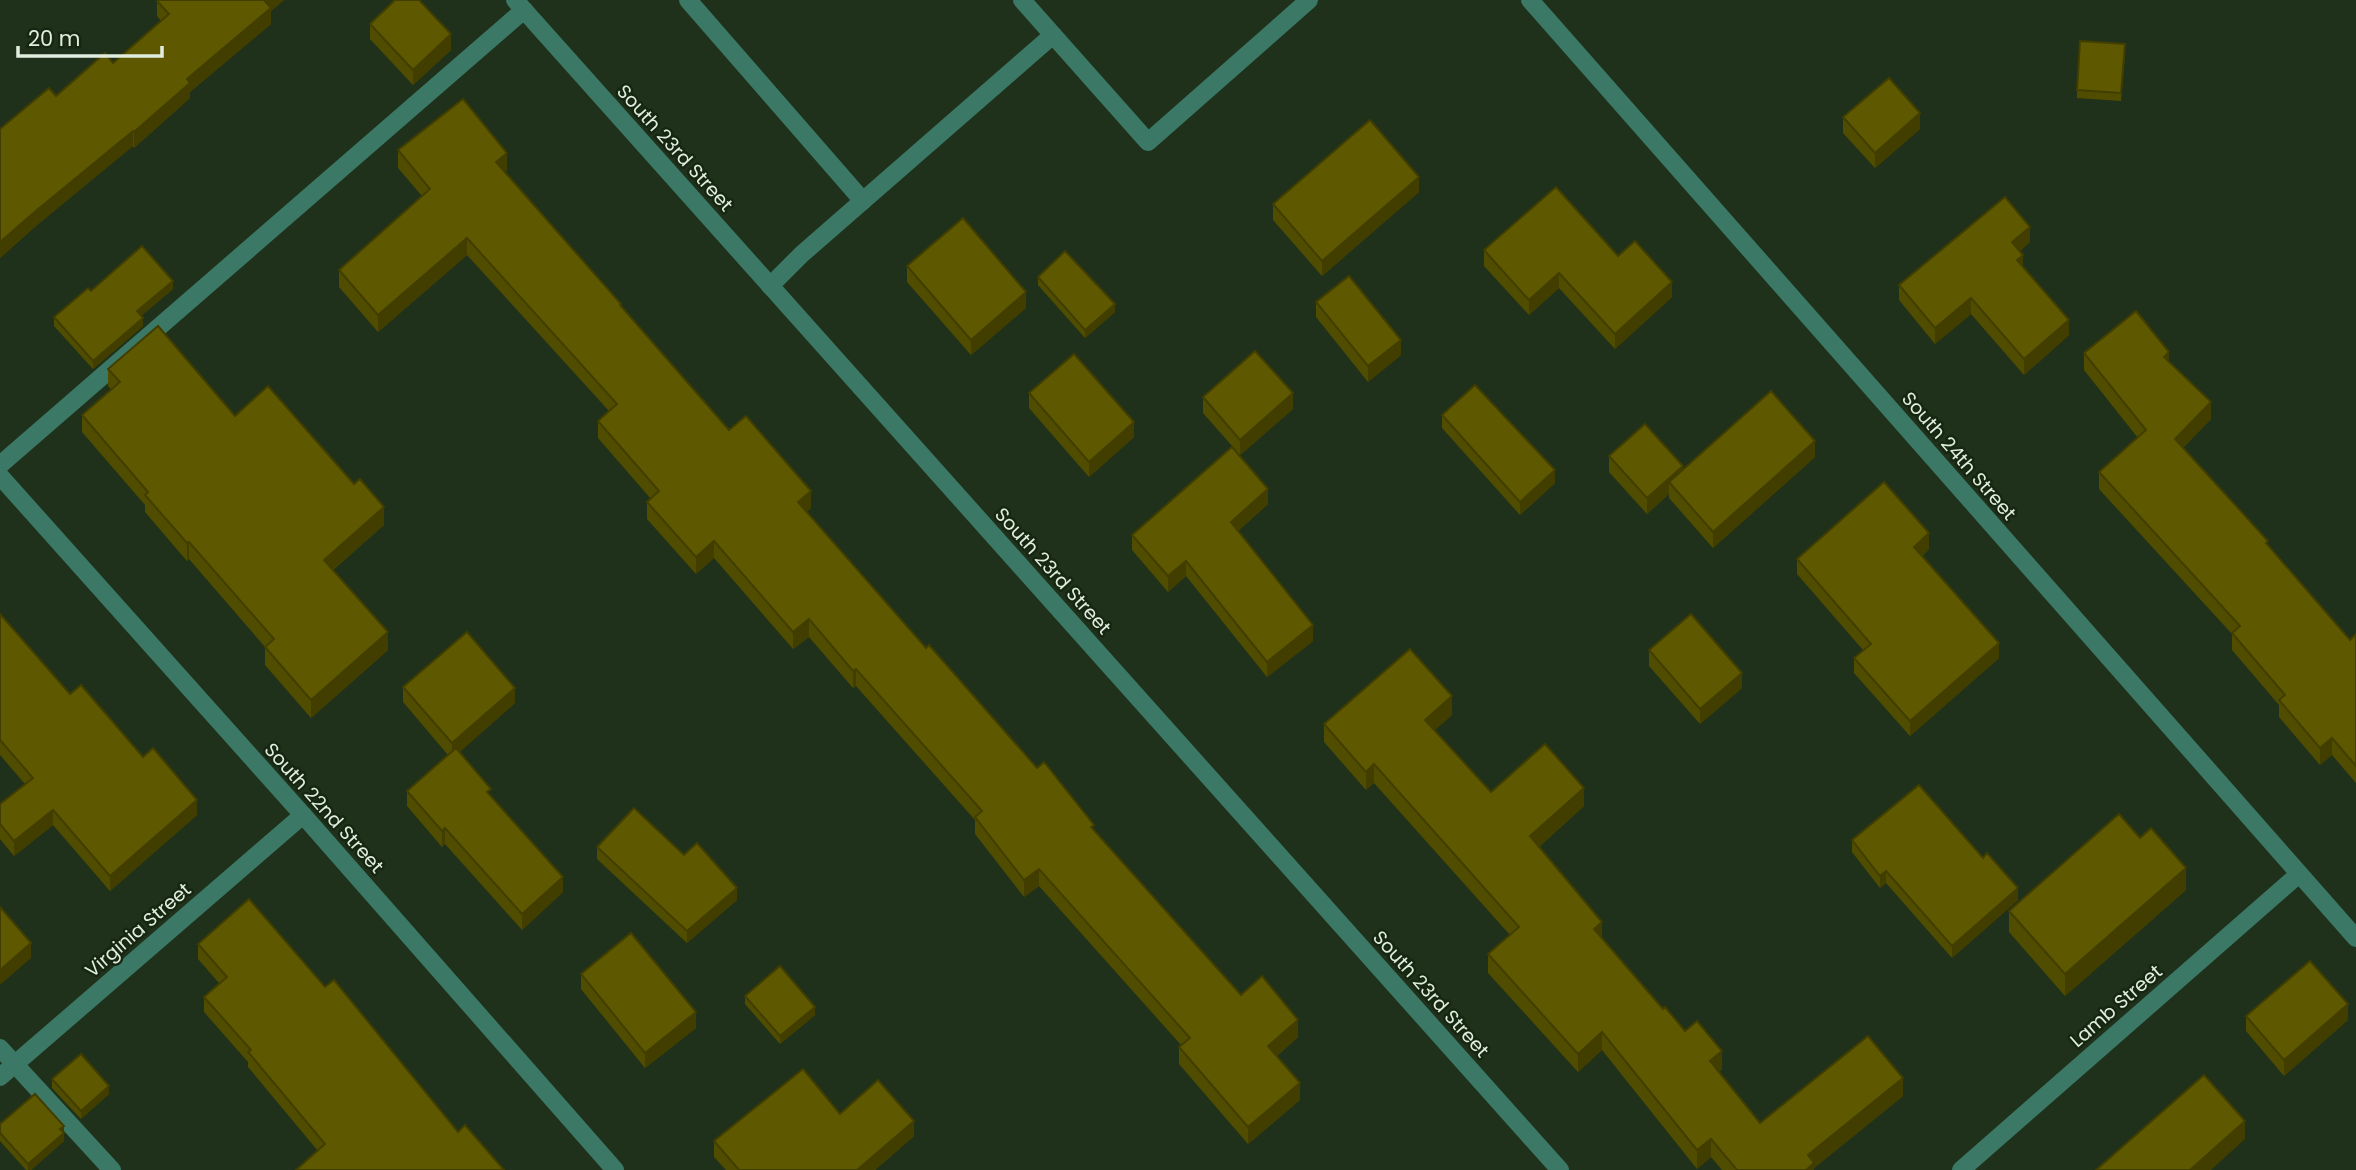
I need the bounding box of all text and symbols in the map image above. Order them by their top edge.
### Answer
scale bar [18,14,161,58]
text: 20 m [28,24,81,53]
street label: South 23rd Street [611,79,739,217]
street label: South 24th Street [1896,386,2022,526]
street label: South 23rd Street [989,502,1117,640]
street label: South 22nd Street [258,737,390,879]
street label: Virginia Street [79,876,197,984]
street label: South 23rd Street [1367,925,1495,1063]
street label: Lamb Street [2064,958,2168,1054]

